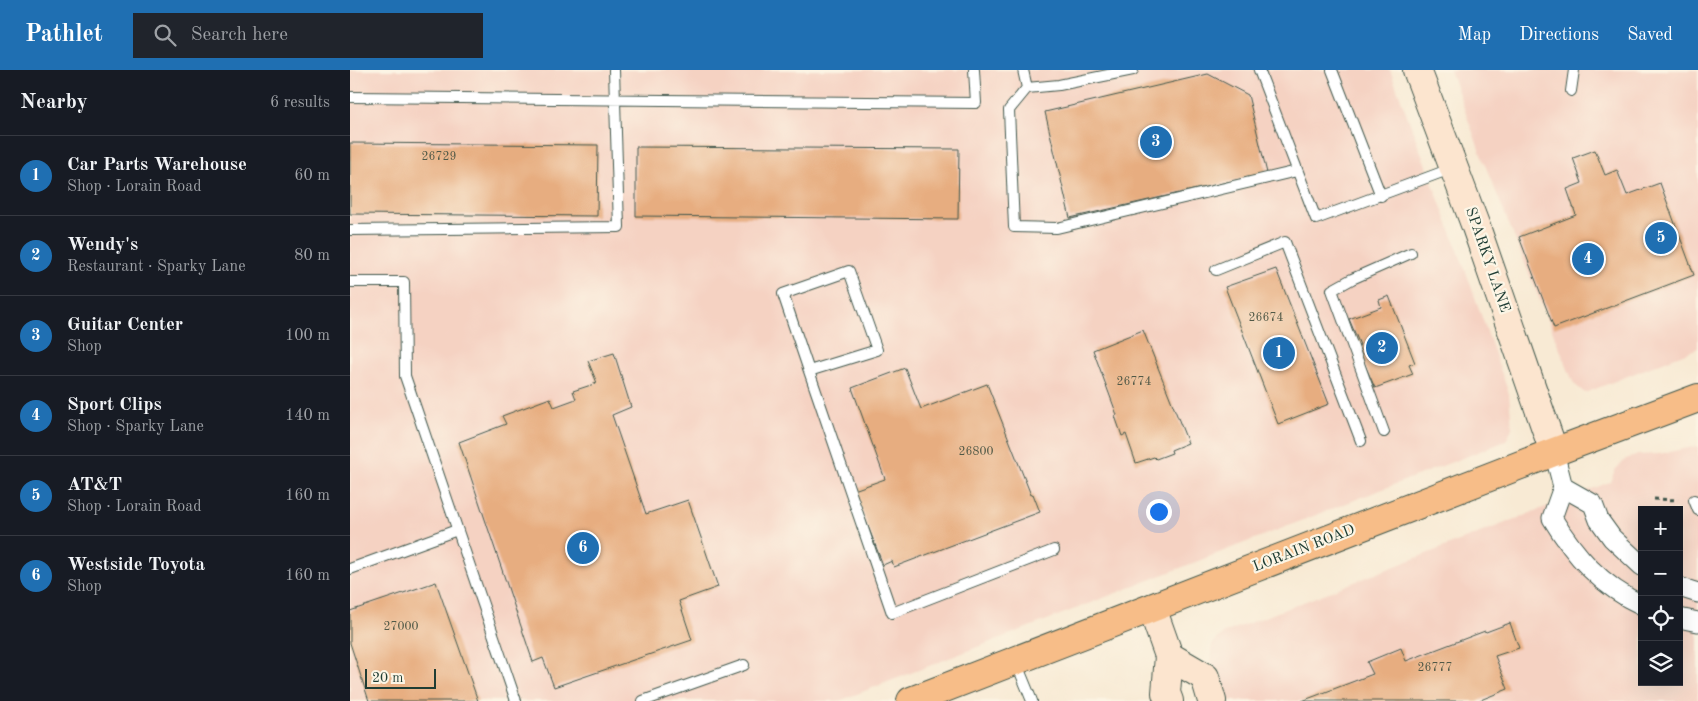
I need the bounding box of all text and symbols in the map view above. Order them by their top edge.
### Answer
search box [133,13,483,58]
icon: search [151,21,179,49]
text: Pathlet [25,23,103,47]
text: Search here [191,26,288,45]
text: Map [1458,26,1491,44]
text: Directions [1519,26,1599,44]
text: Saved [1627,26,1673,44]
text: Nearby [20,92,88,113]
text: 6 results [270,95,330,111]
pin: 3 [1140,123,1172,161]
house number: 26729 [422,151,456,163]
text: Car Parts Warehouse [67,156,247,175]
text: 1 [31,168,41,184]
text: 60 m [294,168,330,184]
text: Shop · Lorain Road [67,179,202,195]
street label: SPARKY LANE [1462,205,1512,315]
pin: 5 [1645,219,1677,257]
text: Wendy's [67,236,138,255]
pin: 4 [1572,240,1604,278]
text: 2 [31,248,41,264]
text: 80 m [294,248,330,264]
text: Restaurant · Sparky Lane [67,259,246,275]
house number: 26674 [1249,312,1283,324]
text: Guitar Center [67,316,183,335]
text: 3 [31,328,41,344]
text: 100 m [285,328,330,344]
pin: 2 [1366,329,1398,367]
pin: 1 [1263,334,1295,372]
text: Shop [67,339,102,355]
house number: 26774 [1117,376,1151,388]
text: Sport Clips [67,396,162,415]
text: 4 [31,408,41,424]
text: 140 m [285,408,330,424]
text: Shop · Sparky Lane [67,419,204,435]
house number: 26800 [959,446,993,458]
text: AT&T [67,476,122,495]
text: 5 [31,488,41,504]
text: 160 m [285,488,330,504]
text: Shop · Lorain Road [67,499,202,515]
your location [1146,499,1172,525]
map controls [1638,506,1683,686]
button: + [1638,506,1683,551]
street label: LORAIN ROAD [1251,523,1357,575]
pin: 6 [567,529,599,567]
button: − [1638,551,1683,596]
text: Westside Toyota [67,556,205,575]
text: 6 [31,568,41,584]
text: 160 m [285,568,330,584]
text: Shop [67,579,102,595]
button: locate [1638,596,1683,641]
house number: 27000 [384,621,418,633]
button: layers [1638,641,1683,686]
house number: 26777 [1418,662,1452,674]
scale bar [365,666,436,689]
text: 20 m [372,671,403,685]

